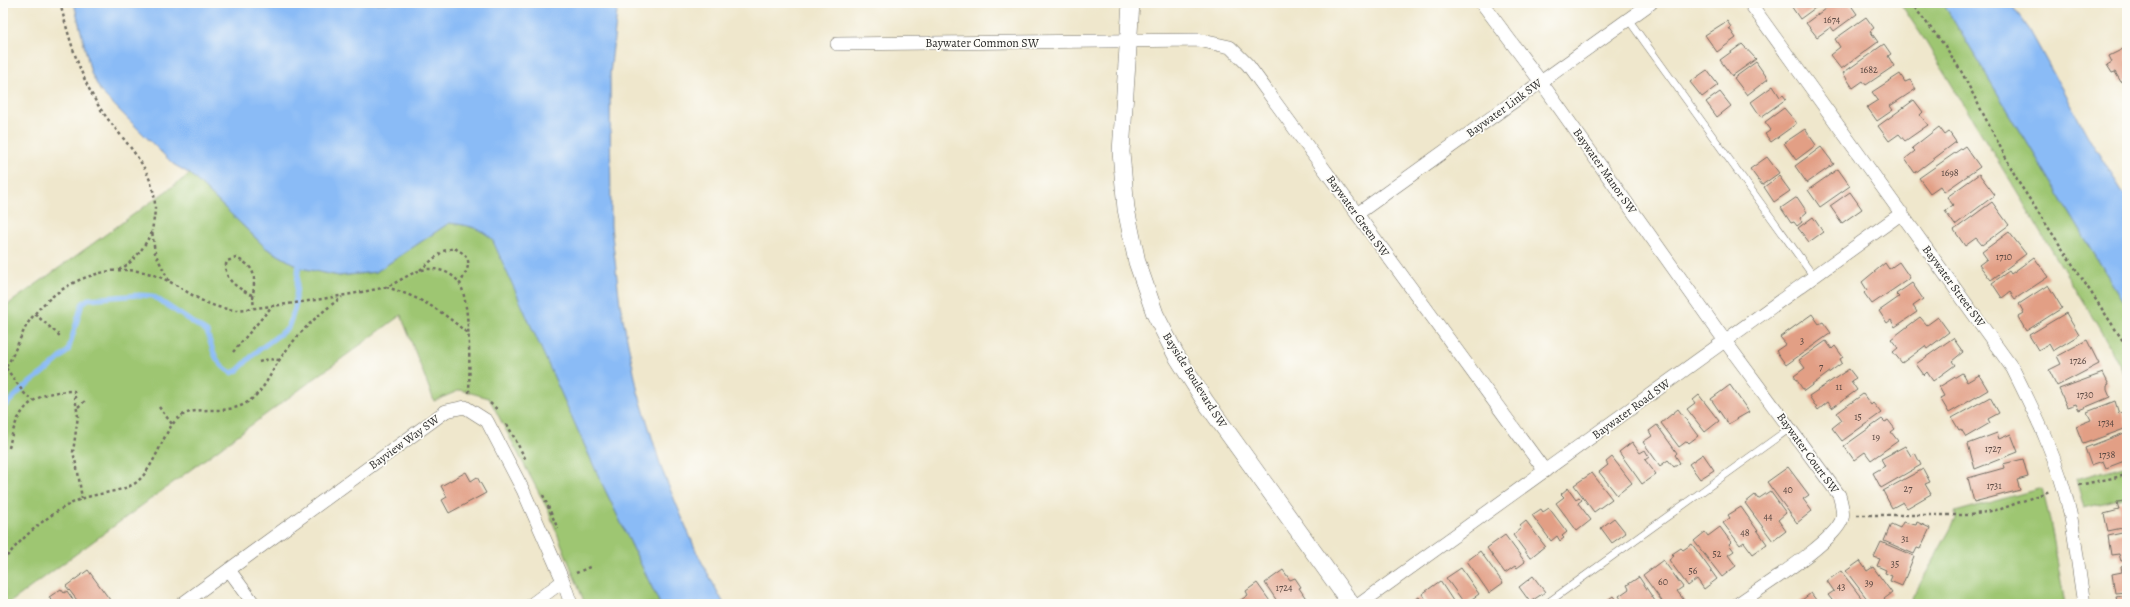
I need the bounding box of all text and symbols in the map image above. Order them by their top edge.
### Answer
house number: 1674 [1824,13,1841,26]
street label: Baywater Common SW [925,35,1040,51]
house number: 1682 [1860,63,1878,76]
street label: Baywater Link SW [1463,75,1546,141]
street label: Baywater Manor SW [1570,125,1641,218]
house number: 1698 [1941,166,1959,179]
street label: Baywater Green SW [1323,172,1394,261]
street label: Baywater Street SW [1919,242,1990,331]
house number: 1710 [1996,250,2012,263]
street label: Bayside Boulevard SW [1159,329,1231,431]
house number: 3 [1800,334,1804,347]
house number: 1726 [2070,354,2087,367]
house number: 7 [1819,360,1824,373]
street label: Baywater Road SW [1589,375,1674,443]
house number: 11 [1836,380,1843,393]
house number: 1730 [2076,388,2094,401]
street label: Baywater Court SW [1773,409,1843,497]
street label: Bayview Way SW [365,410,443,473]
house number: 15 [1854,410,1862,423]
house number: 1734 [2098,416,2115,429]
house number: 19 [1872,430,1880,443]
house number: 1727 [1985,442,2002,455]
house number: 1738 [2099,448,2115,461]
house number: 1731 [1986,479,2002,492]
house number: 27 [1904,482,1913,495]
house number: 40 [1783,483,1793,496]
house number: 44 [1763,510,1773,523]
house number: 48 [1740,526,1750,539]
house number: 31 [1901,532,1909,545]
house number: 52 [1712,547,1722,560]
house number: 35 [1891,557,1899,570]
house number: 56 [1689,564,1698,577]
house number: 60 [1658,575,1668,588]
house number: 39 [1865,576,1874,589]
house number: 43 [1837,580,1845,593]
house number: 1724 [1276,581,1293,594]

